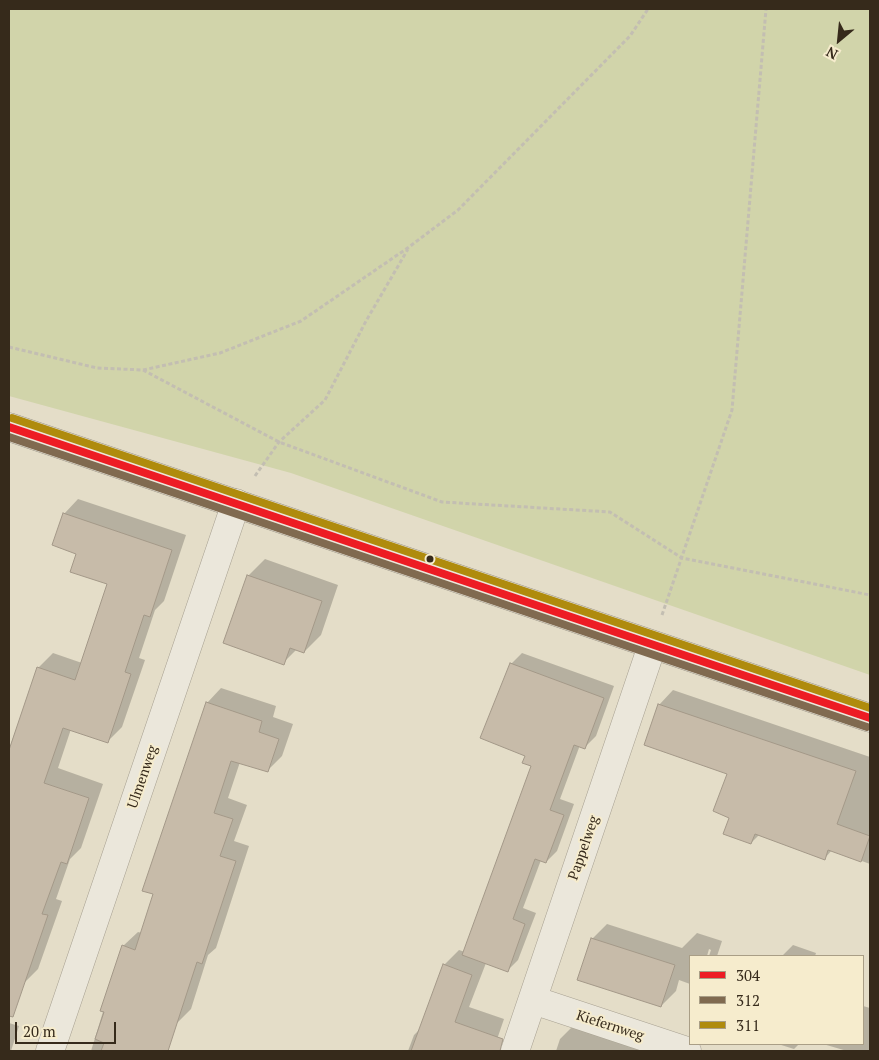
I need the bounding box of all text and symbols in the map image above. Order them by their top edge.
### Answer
north arrow [814,15,864,65]
text: N [823,43,841,65]
unlabelled marker [425,554,435,564]
street label: Ulmenweg [124,743,162,811]
street label: Pappelweg [565,814,603,882]
legend [689,955,864,1045]
text: 304 [736,965,760,985]
text: 312 [736,990,760,1010]
street label: Kiefernweg [574,1007,646,1045]
scale bar [18,1012,119,1044]
text: 311 [736,1015,760,1035]
text: 20 m [23,1021,56,1041]

